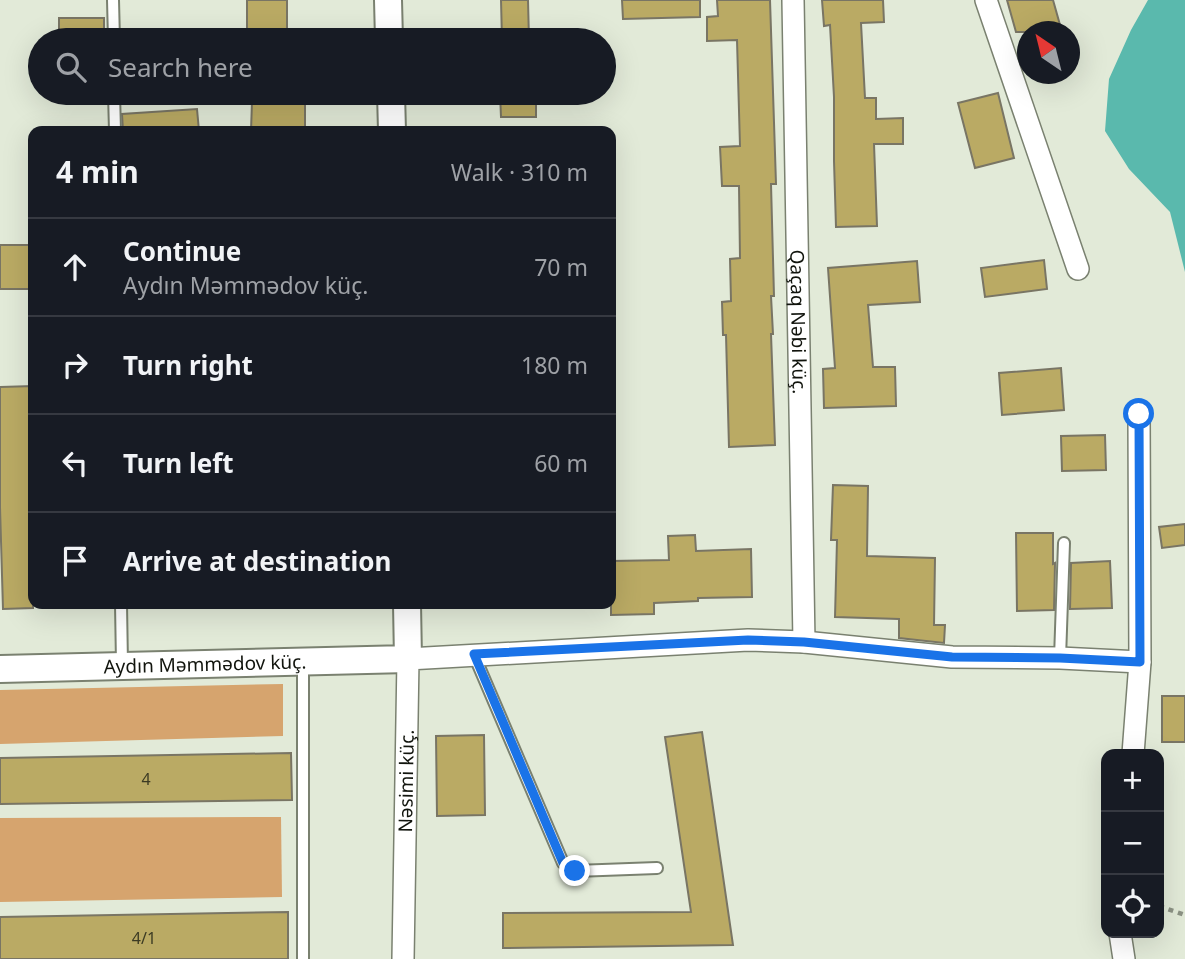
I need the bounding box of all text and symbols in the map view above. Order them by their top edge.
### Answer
north arrow [1017,21,1080,84]
search box [28,28,616,105]
icon: search [52,48,90,86]
text: Search here [108,49,253,85]
text: 4 min [56,151,139,192]
text: Walk · 310 m [451,156,588,188]
text: Continue [123,233,241,269]
icon: ahead [56,248,94,286]
street label: Qaçaq Nəbi küç. [784,249,813,395]
text: 70 m [534,251,588,283]
text: Aydın Məmmədov küç. [123,269,368,301]
icon: right [56,346,94,384]
text: Turn right [123,347,253,383]
text: 180 m [521,349,588,381]
route start [1123,398,1154,429]
icon: left [56,444,94,482]
text: Turn left [123,445,234,481]
text: 60 m [534,447,588,479]
icon: arrive [56,542,94,580]
text: Arrive at destination [123,543,392,579]
street label: Aydın Məmmədov küç. [103,648,307,679]
street label: Nəsimi küç. [392,729,420,833]
map controls [1101,749,1164,938]
button: + [1101,749,1164,812]
house number: 4 [141,768,151,790]
button: − [1101,812,1164,875]
route end [559,855,590,886]
button: locate [1101,875,1164,938]
house number: 4/1 [132,927,156,949]

